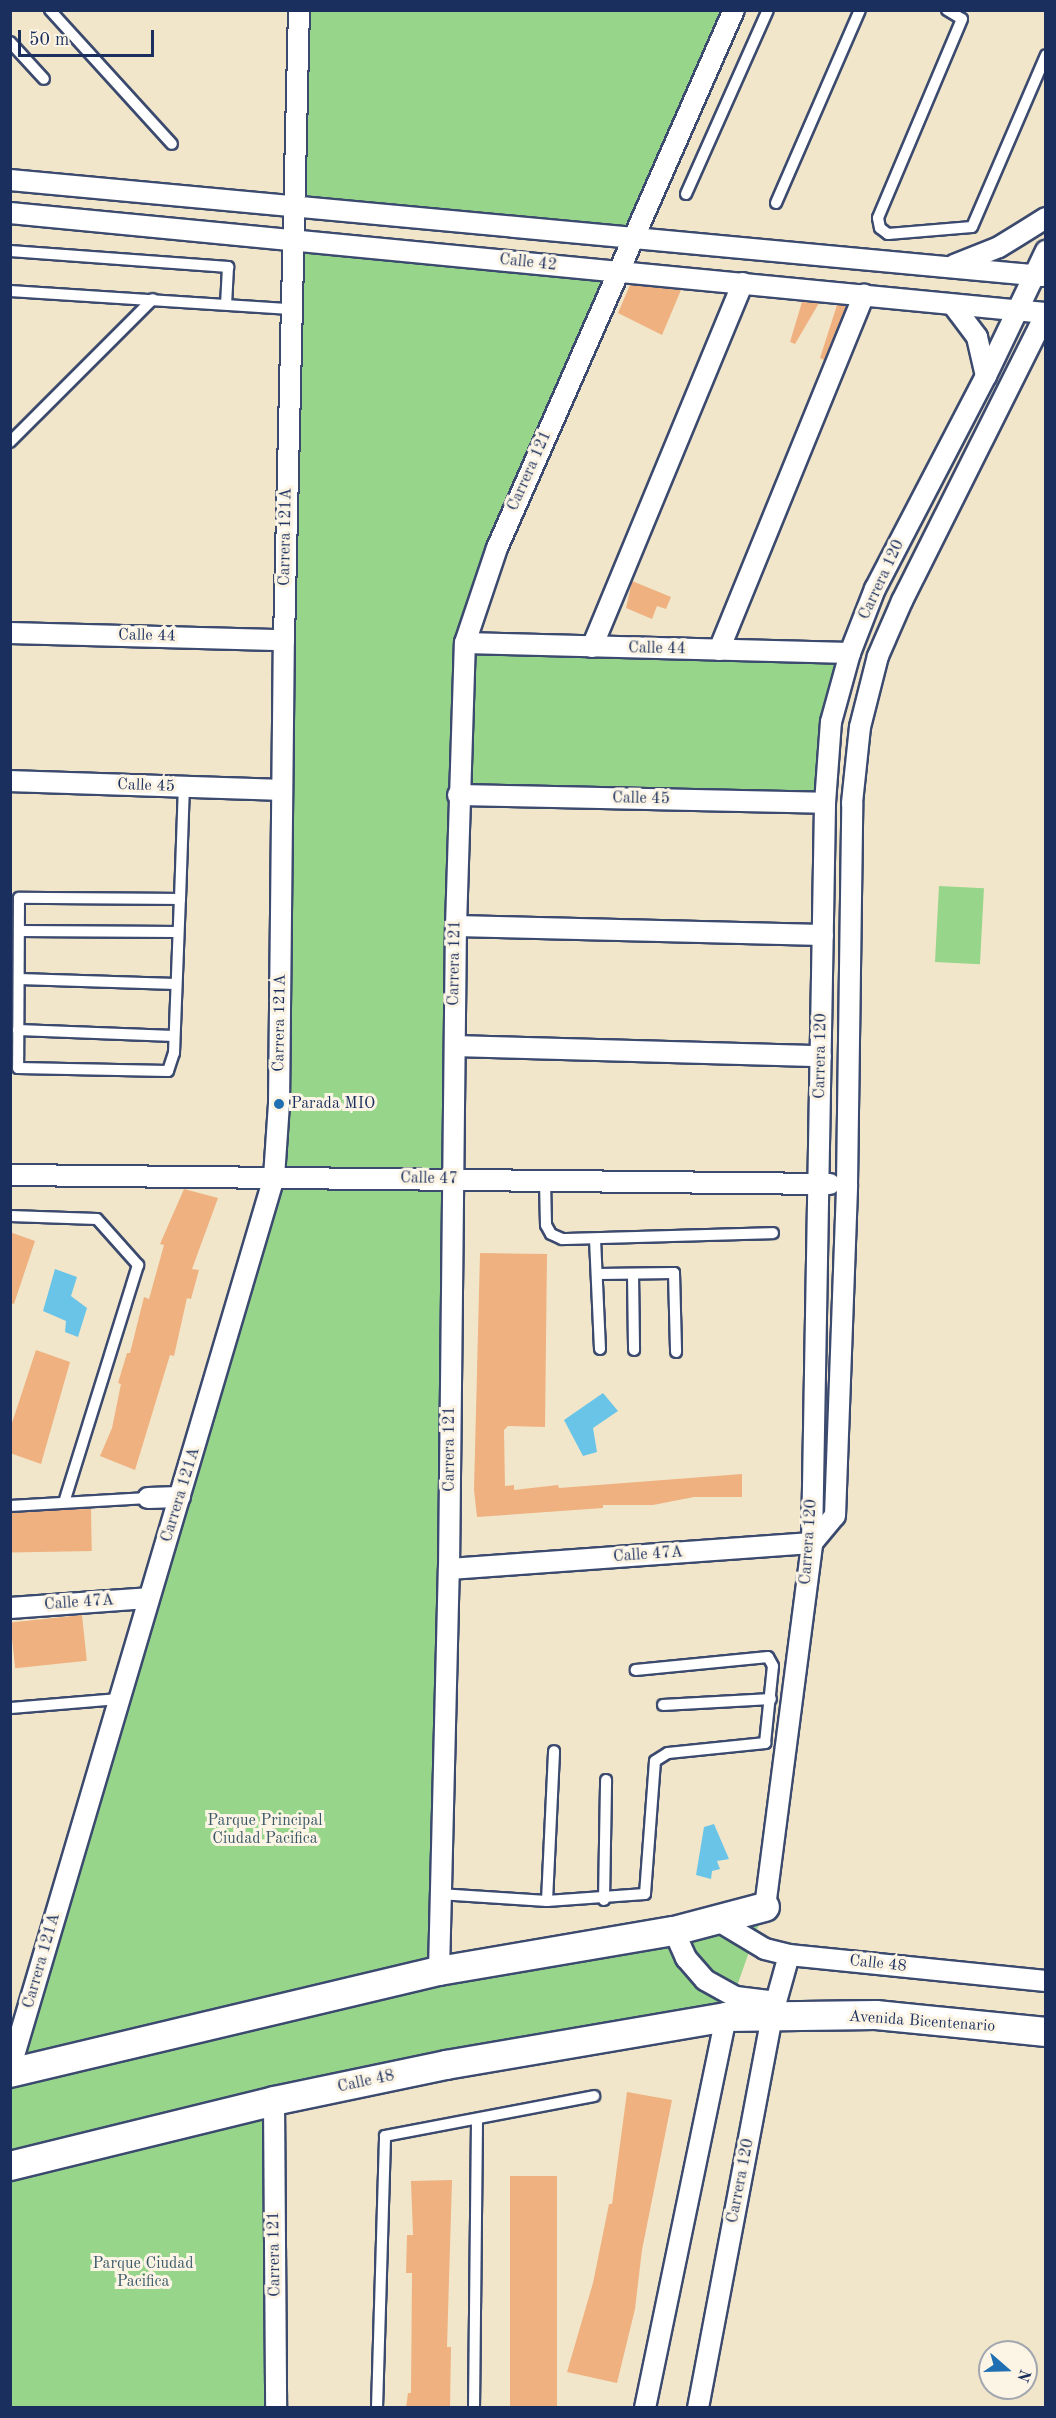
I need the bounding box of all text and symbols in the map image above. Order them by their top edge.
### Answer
scale bar [21,18,158,56]
text: 50 m [29,31,69,49]
street label: Calle 42 [498,250,558,276]
street label: Carrera 121 [504,428,556,514]
street label: Carrera 121A [276,488,296,586]
street label: Carrera 120 [855,537,909,623]
street label: Calle 44 [118,626,176,646]
street label: Calle 44 [628,639,686,659]
street label: Calle 45 [117,775,175,797]
street label: Calle 45 [612,789,670,809]
street label: Carrera 121 [445,920,465,1006]
street label: Carrera 121A [270,974,290,1072]
street label: Carrera 120 [811,1013,831,1099]
place label: Parada MIO [291,1094,375,1114]
marker: Parada MIO [272,1097,286,1111]
street label: Calle 47 [400,1169,458,1189]
street label: Carrera 121 [440,1406,460,1492]
street label: Carrera 121A [157,1445,205,1545]
street label: Carrera 120 [796,1498,822,1586]
street label: Calle 47A [612,1543,684,1567]
street label: Calle 47A [43,1591,115,1615]
park label: Parque Principal Ciudad Pacifica [207,1811,323,1849]
street label: Carrera 121A [19,1911,65,2011]
street label: Calle 48 [848,1951,908,1977]
street label: Avenida Bicentenario [848,2007,996,2037]
street label: Calle 48 [336,2067,396,2097]
street label: Carrera 120 [723,2137,759,2225]
street label: Carrera 121 [265,2211,285,2297]
park label: Parque Ciudad Pacifica [92,2254,194,2292]
north arrow [978,2340,1038,2400]
text: N [1013,2367,1033,2384]

